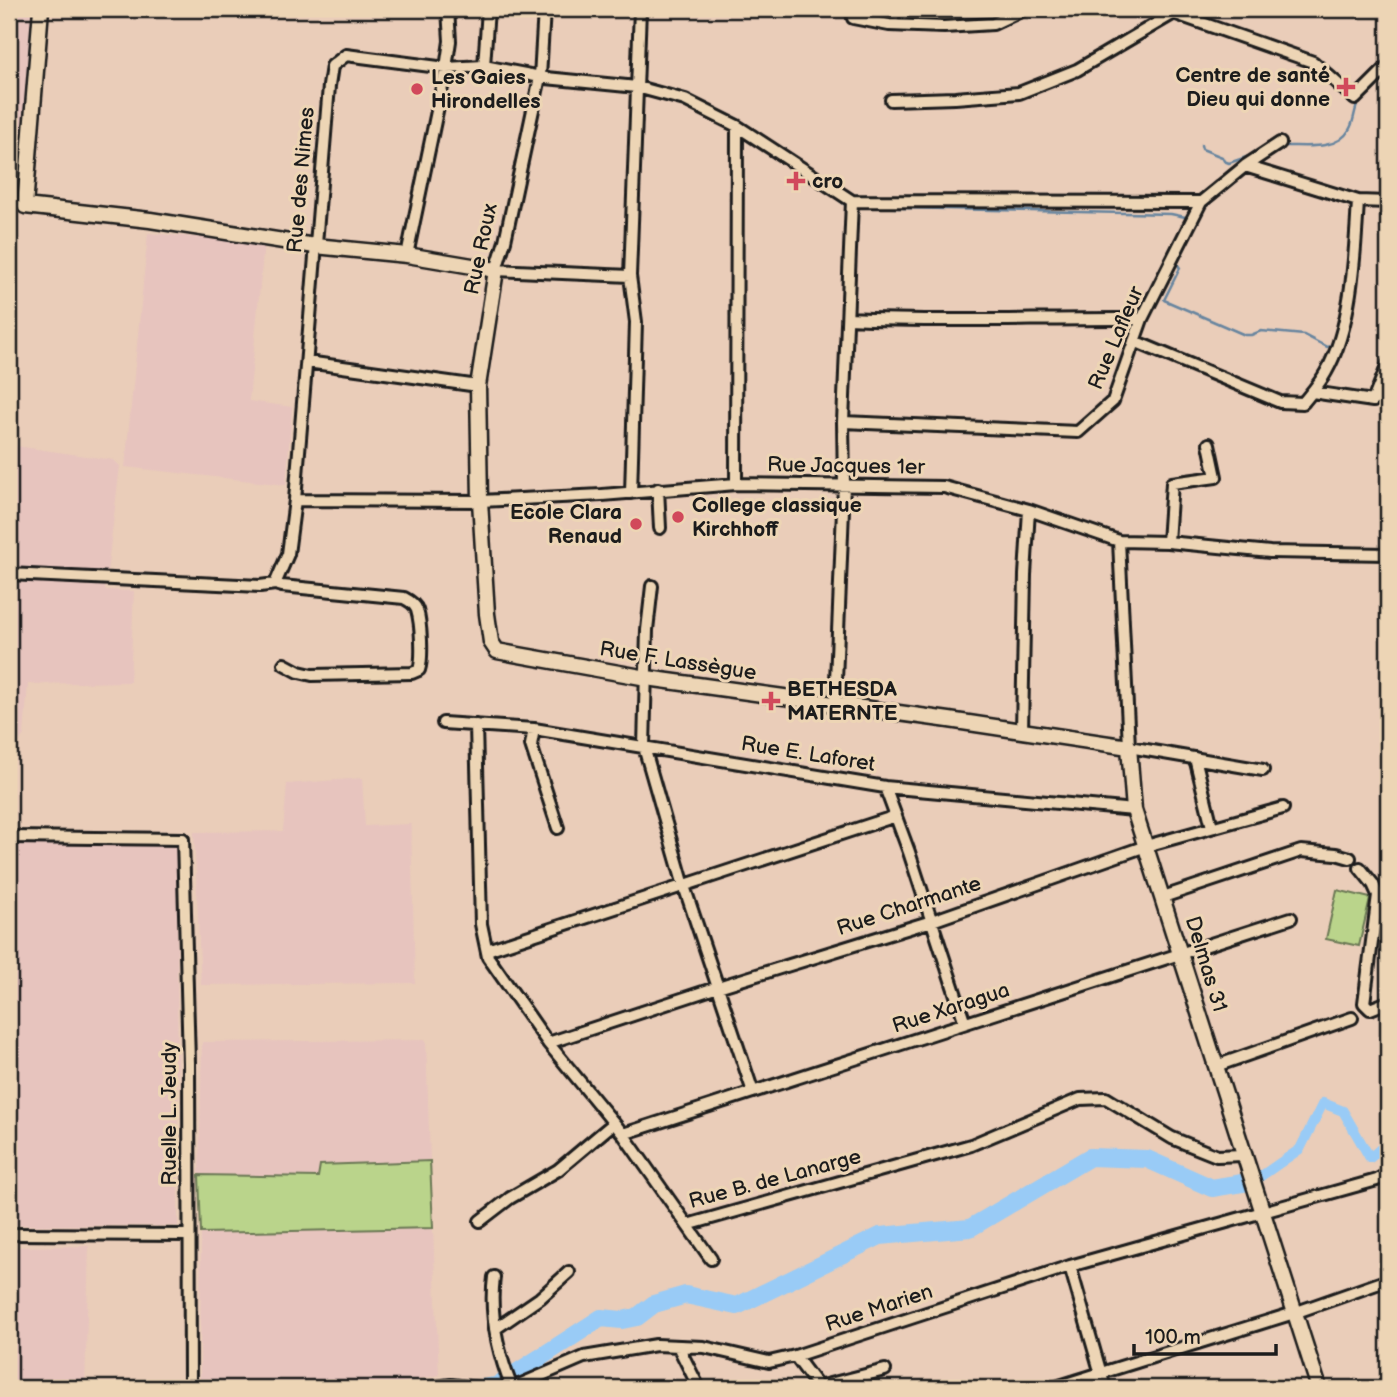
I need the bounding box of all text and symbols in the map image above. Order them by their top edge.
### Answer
place label: Centre de santé Dieu qui donne [1175,63,1331,112]
place label: Les Gaies Hirondelles [431,65,541,114]
marker: Centre de santé Dieu qui donne [1336,77,1356,97]
marker: Les Gaies Hirondelles [409,81,425,97]
street label: Rue des Nimes [282,106,320,254]
place label: cro [812,169,843,194]
marker: cro [786,171,806,191]
street label: Rue Roux [459,201,503,297]
street label: Rue Lafleur [1083,282,1149,393]
street label: Rue Jacques 1er [767,452,926,480]
place label: College classique Kirchhoff [692,493,862,542]
place label: Ecole Clara Renaud [510,500,622,549]
marker: College classique Kirchhoff [670,509,686,525]
marker: Ecole Clara Renaud [628,516,644,532]
street label: Rue F. Lassègue [598,636,758,686]
place label: BETHESDA MATERNTE [787,677,898,726]
marker: BETHESDA MATERNTE [761,691,781,711]
street label: Rue E. Laforet [739,731,877,777]
street label: Rue Charmante [834,871,984,941]
street label: Delmas 31 [1180,913,1232,1015]
street label: Rue Xaragua [889,977,1013,1039]
street label: Ruelle L. Jeudy [157,1042,182,1186]
street label: Rue B. de Lanarge [686,1144,864,1214]
street label: Rue Marien [822,1279,936,1337]
scale bar [1134,1313,1276,1357]
text: 100 m [1145,1325,1201,1350]

